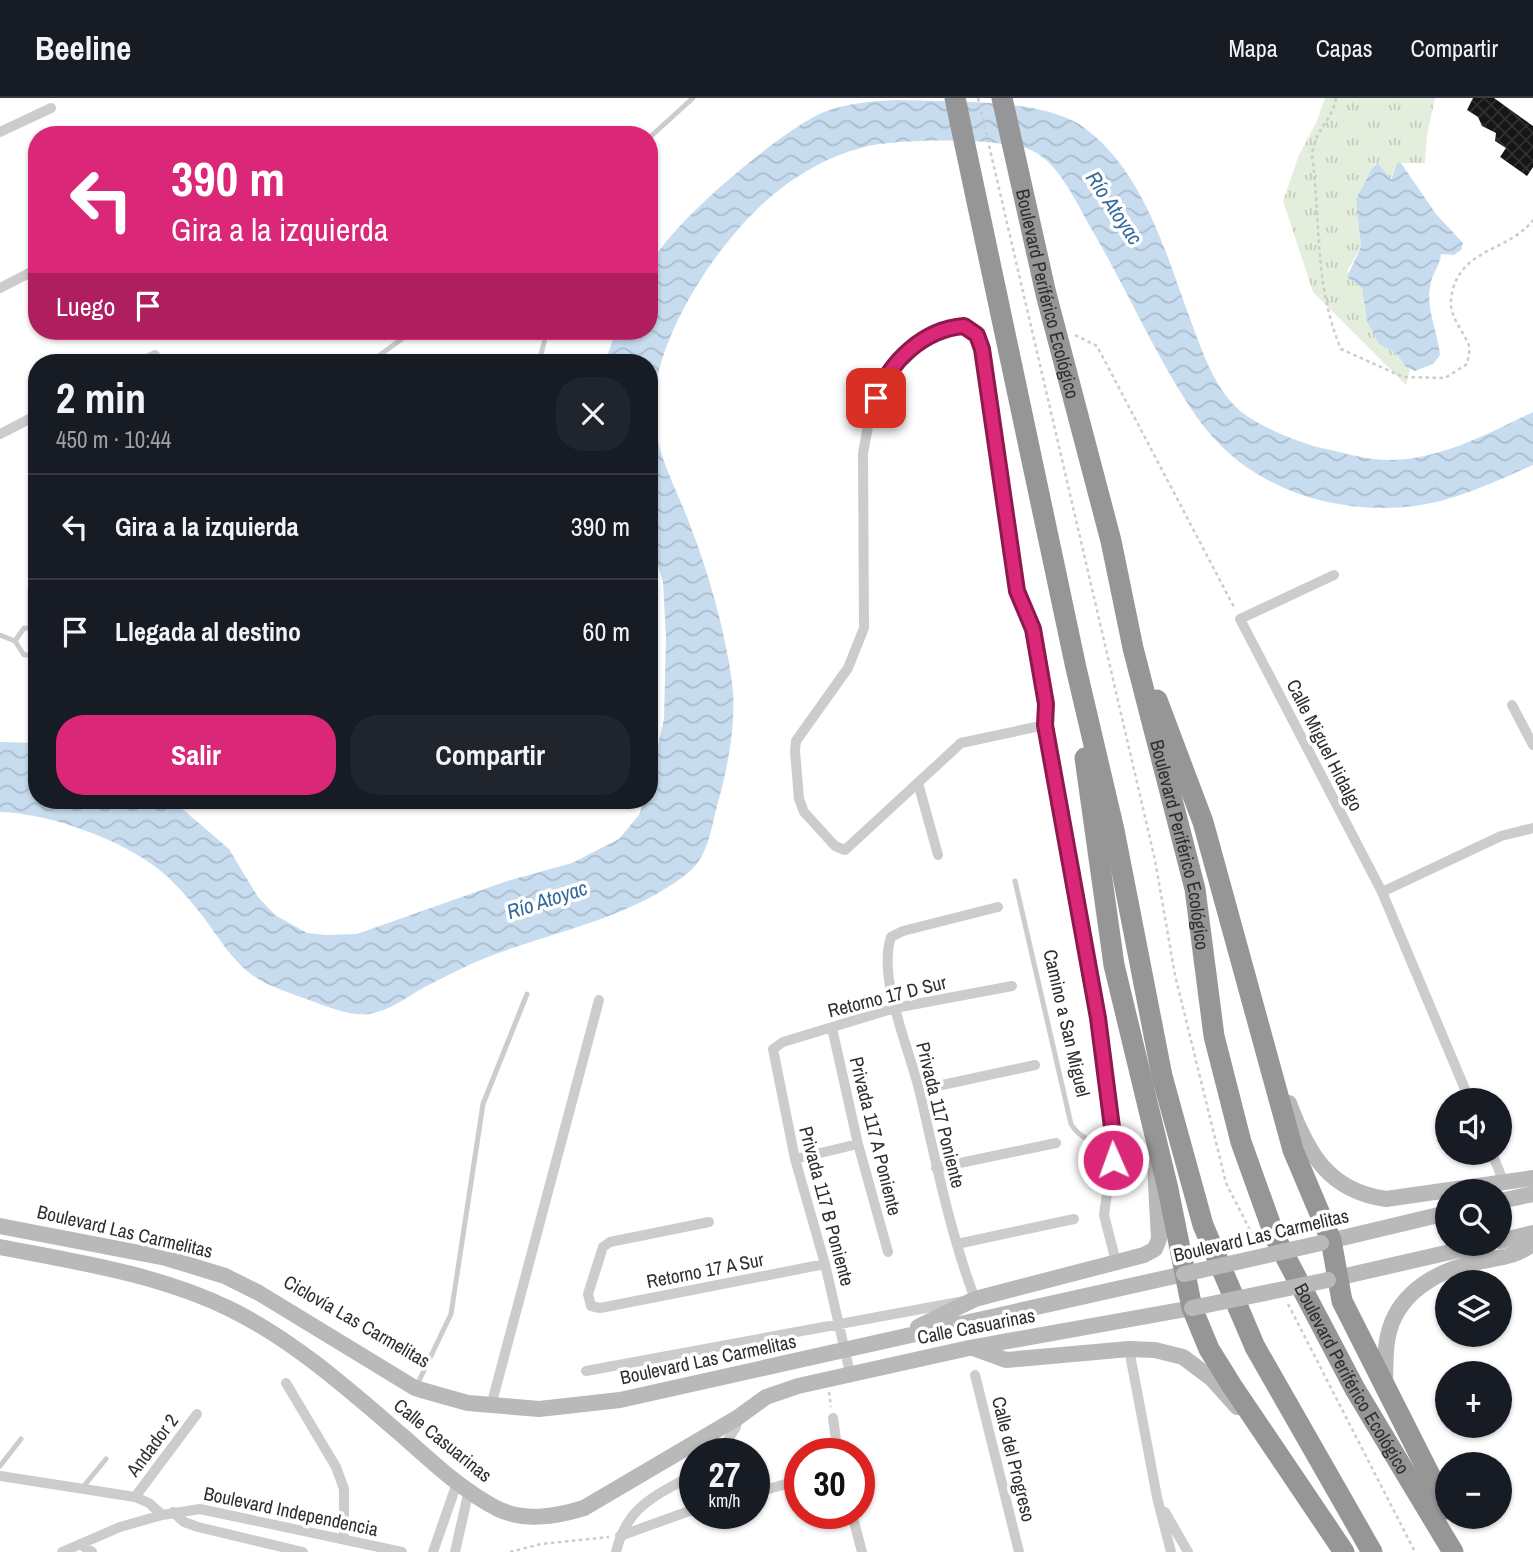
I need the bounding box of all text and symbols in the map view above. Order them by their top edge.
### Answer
text: Beeline [35,26,131,70]
text: Mapa [1228,32,1278,64]
text: Capas [1316,32,1373,64]
text: Compartir [1411,32,1498,64]
text: 390 m [171,145,285,211]
icon: left [56,154,147,245]
water label: Río Atoyac [1079,165,1150,251]
street label: Boulevard Periférico Ecológico [1010,186,1086,401]
text: Gira a la izquierda [171,208,388,251]
icon: arrive [129,287,167,325]
text: Luego [56,289,115,324]
pin [846,368,906,428]
text: 2 min [56,370,146,426]
button: close [556,377,630,451]
icon: arrive [857,379,895,417]
text: 450 m · 10:44 [56,424,171,455]
icon: left [56,508,94,546]
text: Gira a la izquierda [115,509,299,544]
text: 390 m [571,509,630,544]
icon: arrive [56,613,94,651]
text: Llegada al destino [115,614,301,649]
text: 60 m [583,614,630,649]
street label: Calle Miguel Hidalgo [1281,675,1369,815]
button: Salir [56,715,336,795]
button: Compartir [350,715,630,795]
street label: Boulevard Periférico Ecológico [1144,737,1216,951]
water label: Río Atoyac [503,873,591,926]
street label: Camino a San Miguel [1037,947,1097,1099]
street label: Retorno 17 D Sur [825,969,950,1023]
street label: Privada 117 Poniente [910,1039,972,1191]
street label: Privada 117 A Poniente [844,1054,908,1218]
map controls [1435,1088,1512,1529]
button: sound [1435,1088,1512,1165]
street label: Privada 117 B Poniente [793,1123,861,1289]
position arrow [1076,1123,1150,1197]
button: search [1435,1179,1512,1256]
street label: Boulevard Las Carmelitas [35,1198,215,1264]
street label: Boulevard Las Carmelitas [1171,1202,1351,1268]
street label: Retorno 17 A Sur [644,1246,767,1294]
street label: Ciclovía Las Carmelitas [279,1268,435,1374]
button: layers [1435,1270,1512,1347]
street label: Boulevard Periférico Ecológico [1288,1278,1416,1479]
street label: Calle Casuarinas [915,1302,1037,1350]
street label: Boulevard Las Carmelitas [618,1328,799,1390]
button: + [1435,1361,1512,1438]
street label: Calle Casuarinas [388,1392,498,1488]
street label: Calle del Progreso [986,1394,1042,1524]
street label: Andador 2 [119,1408,184,1482]
speed limit sign: 30 [784,1438,875,1529]
text: 27 [709,1451,740,1498]
button: − [1435,1452,1512,1529]
street label: Boulevard Independencia [201,1480,381,1542]
text: km/h [709,1488,741,1513]

